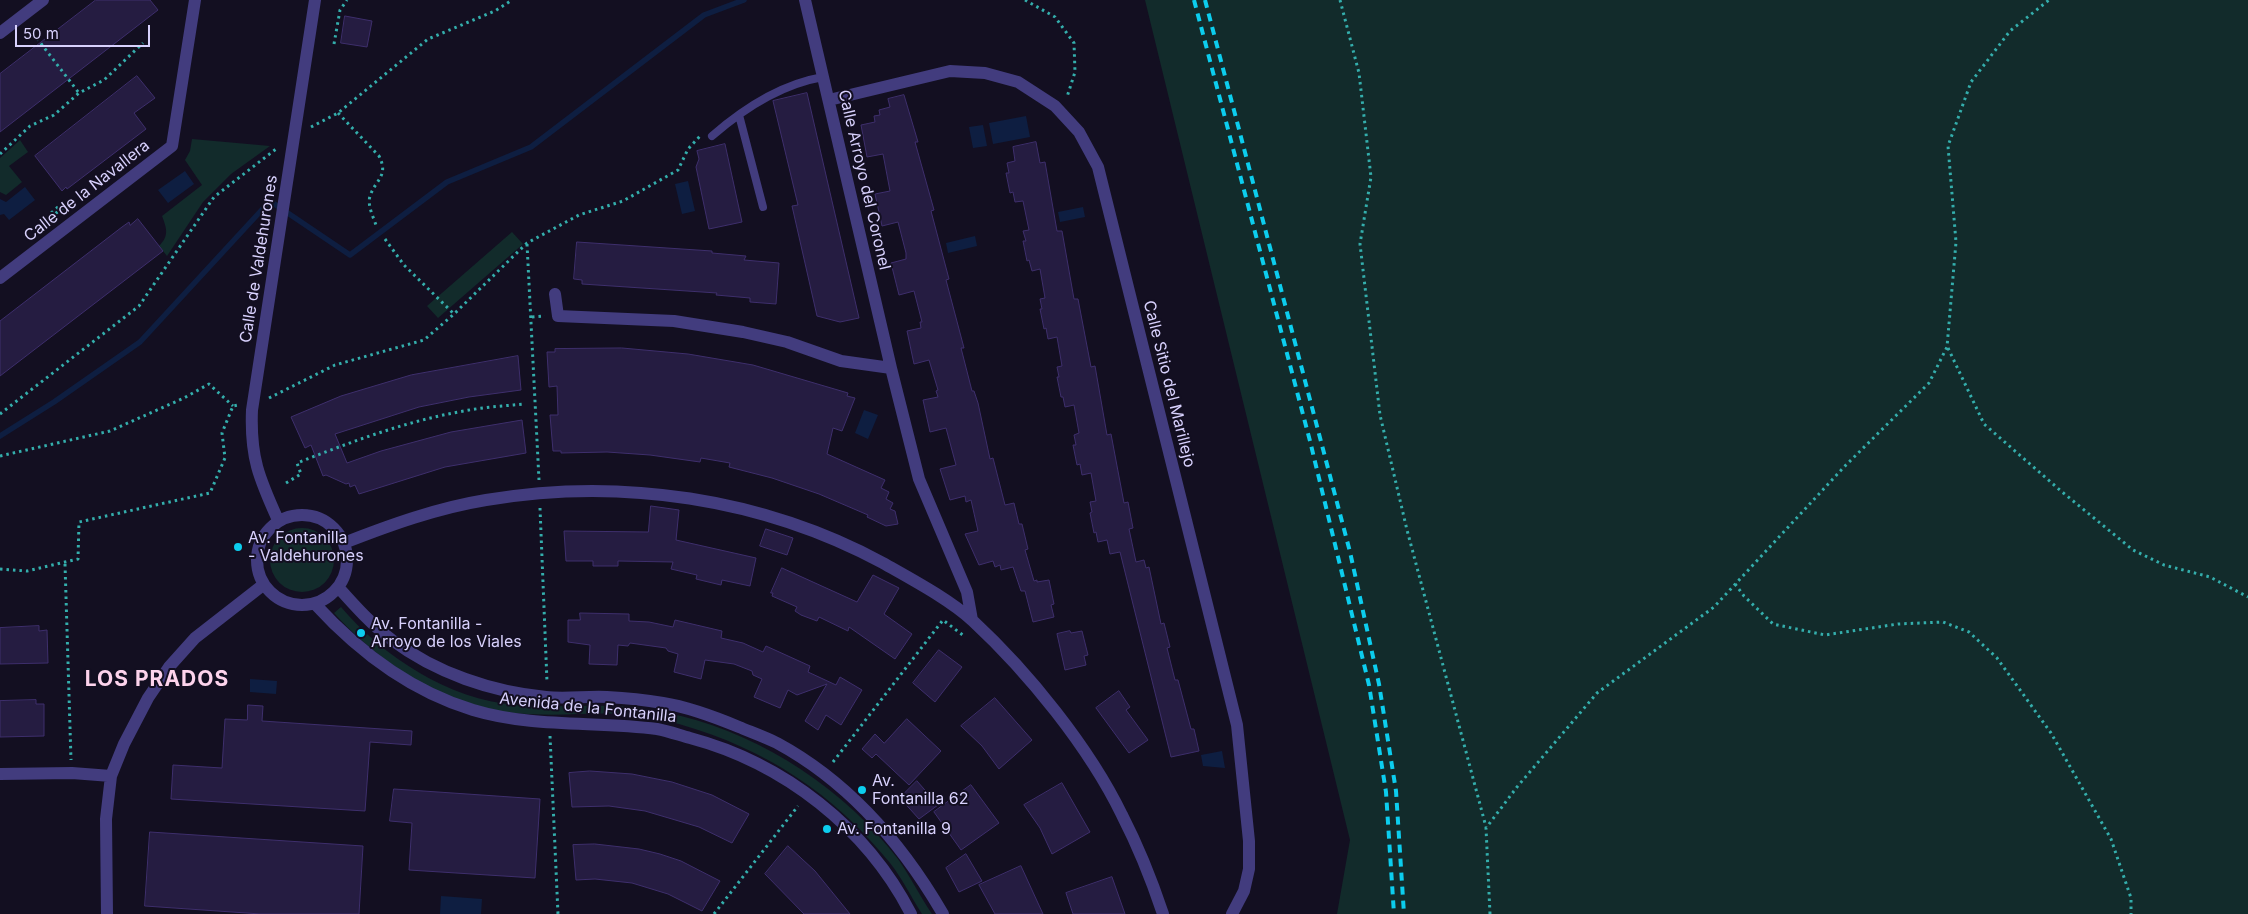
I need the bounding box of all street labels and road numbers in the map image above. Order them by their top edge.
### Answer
street label: Calle Arroyo del Coronel [834,88,894,272]
street label: Calle de la Navallera [20,136,154,246]
street label: Calle de Valdehurones [236,174,282,344]
street label: Calle Sitio del Marillejo [1139,299,1199,469]
street label: Avenida de la Fontanilla [499,689,677,727]

